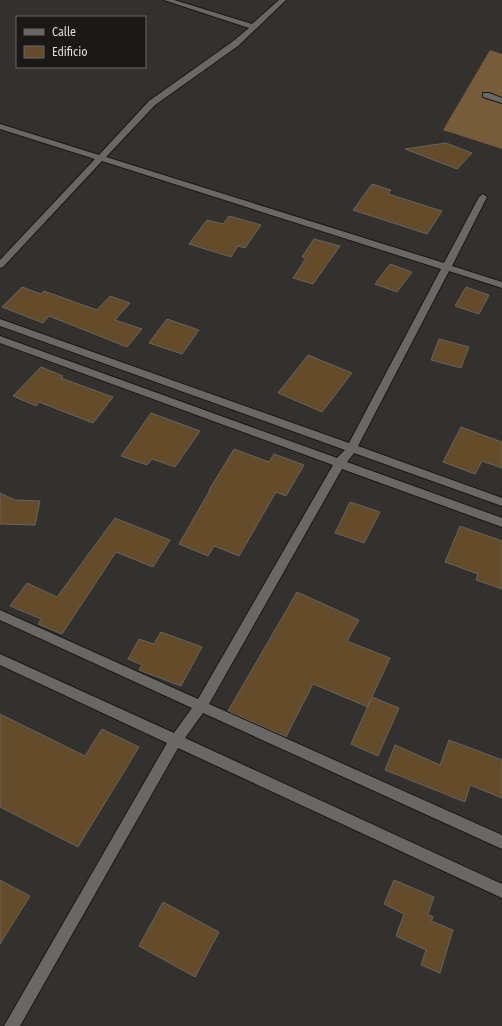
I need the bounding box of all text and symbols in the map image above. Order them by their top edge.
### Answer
legend [16,16,146,68]
text: Calle [52,25,76,39]
text: Edificio [52,45,88,59]

